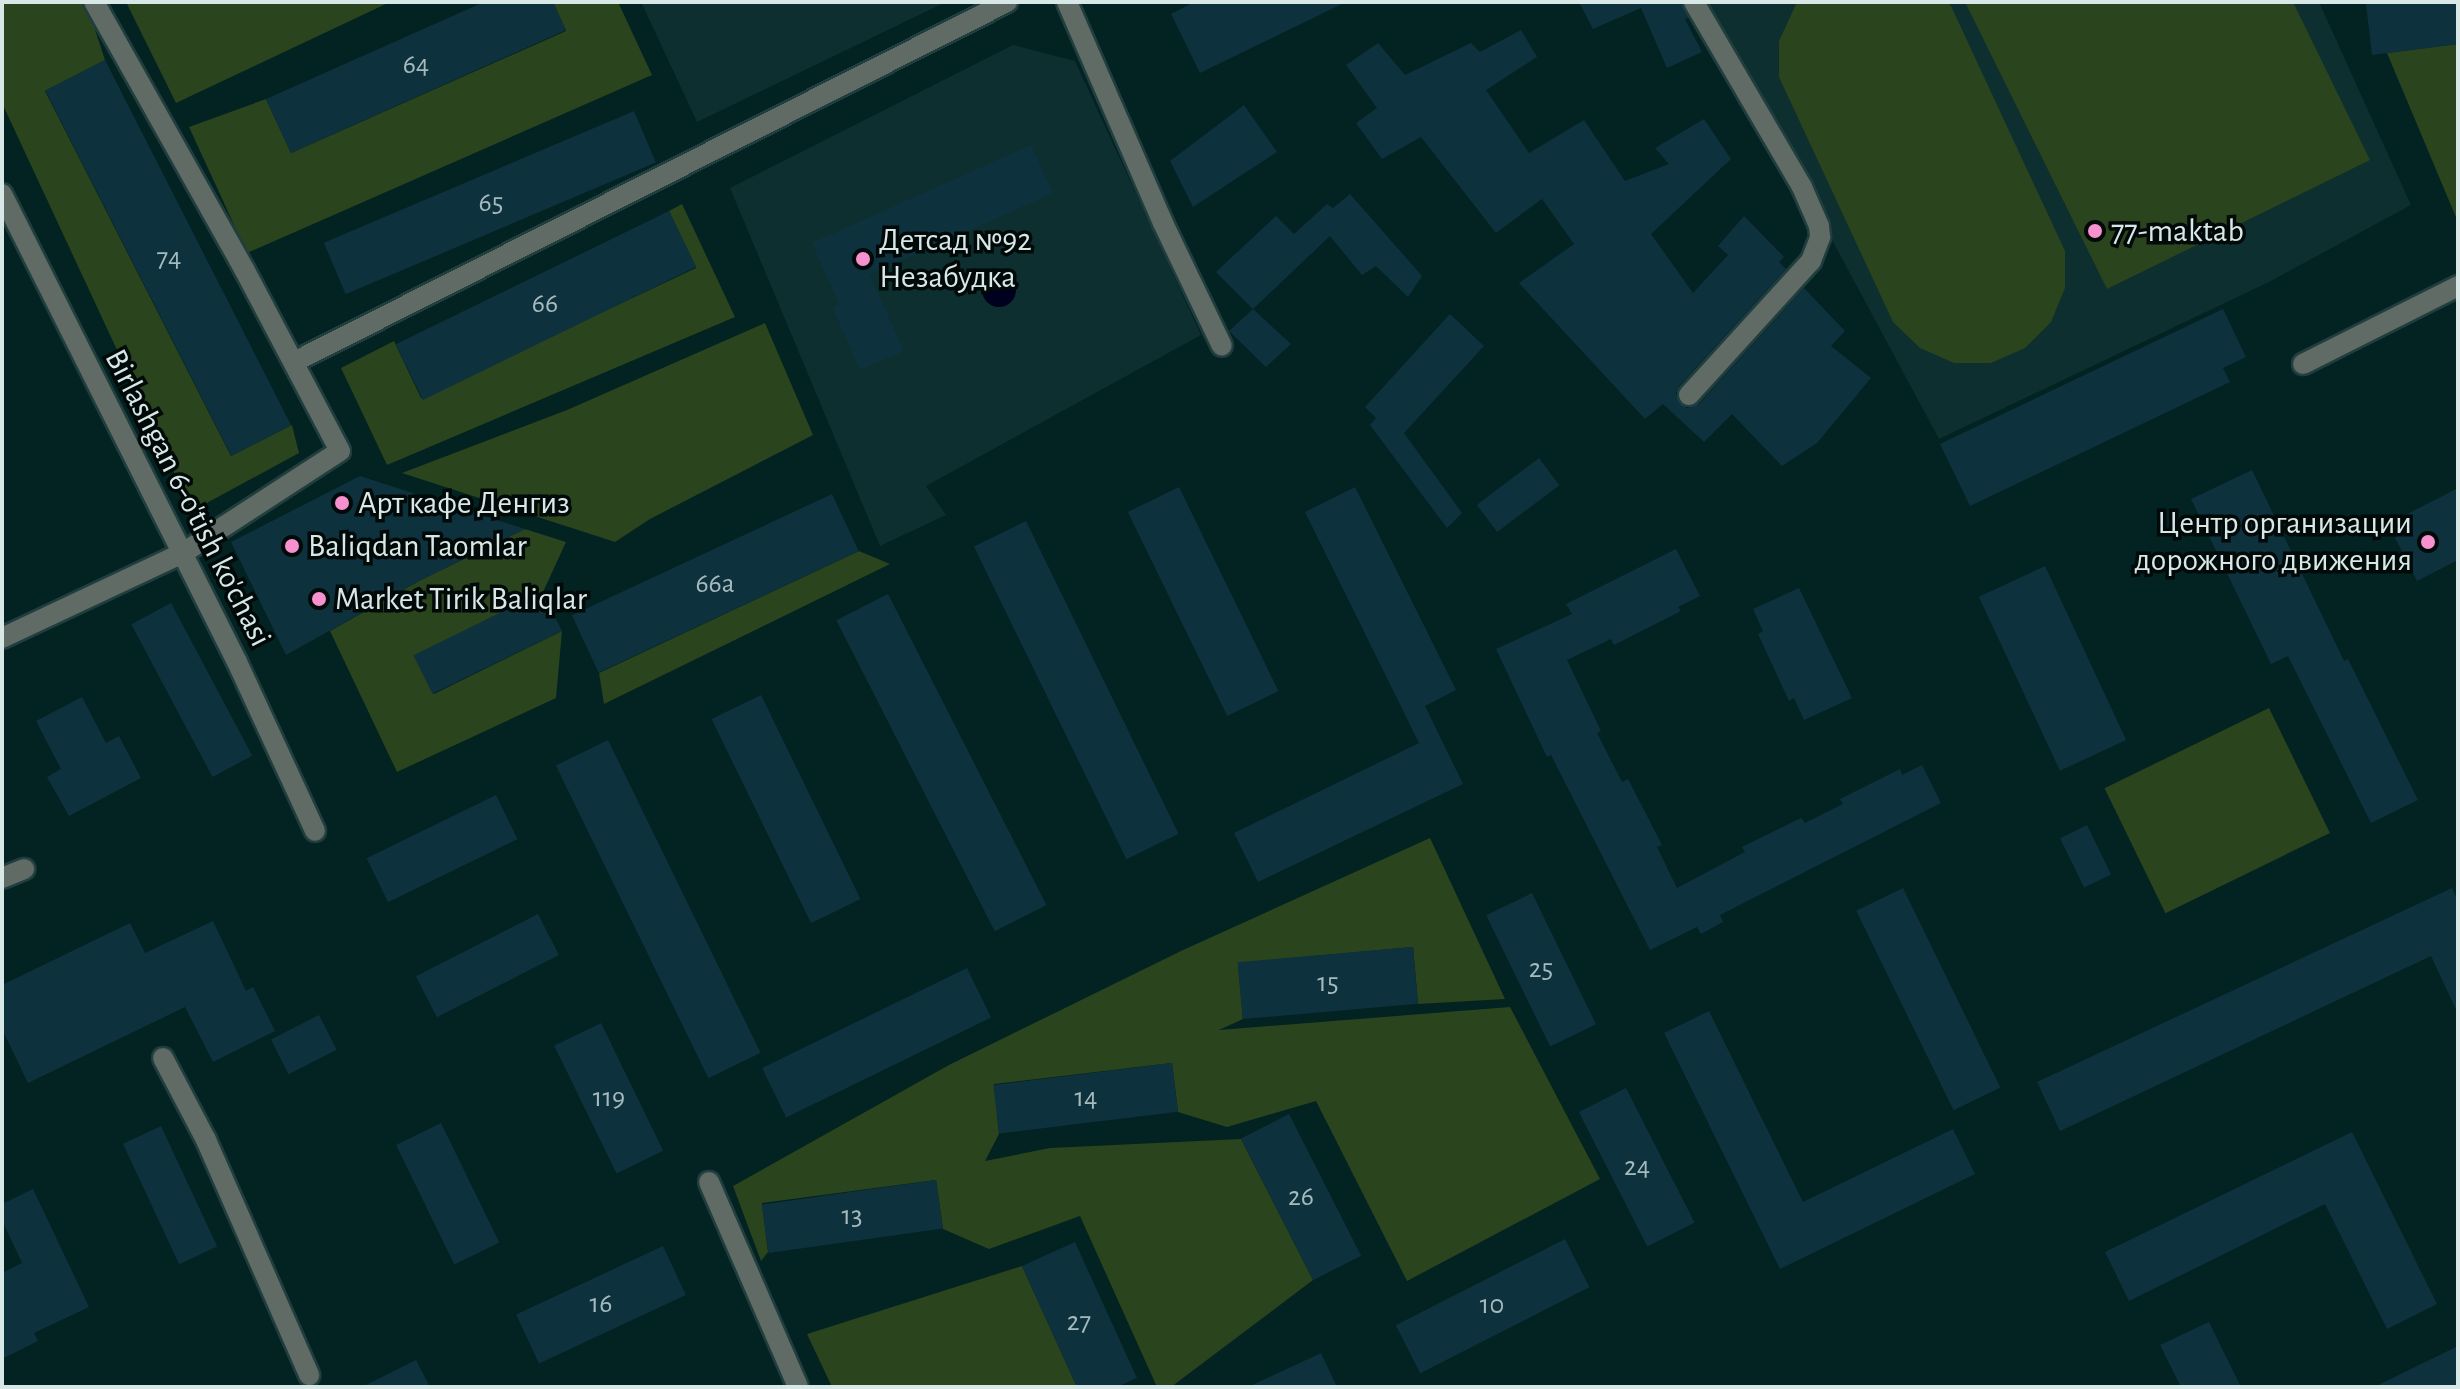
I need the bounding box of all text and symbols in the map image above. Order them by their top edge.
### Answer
house number: 64 [403,48,429,82]
house number: 65 [479,186,503,220]
place label: 77-maktab [2111,212,2244,250]
place label: Детсад №92 Незабудка [879,222,1032,297]
marker: 77-maktab [2086,222,2104,240]
house number: 74 [156,241,182,275]
marker: Детсад №92 Незабудка [854,250,872,268]
house number: 66 [532,287,558,321]
street label: Birlashgan 6-o'tish ko'chasi [96,343,280,653]
place label: Арт кафе Денгиз [358,484,570,522]
marker: Арт кафе Денгиз [333,494,351,512]
place label: Центр организации дорожного движения [2135,505,2412,580]
place label: Baliqdan Taomlar [308,527,527,565]
marker: Центр организации дорожного движения [2419,533,2437,551]
marker: Baliqdan Taomlar [283,537,301,555]
house number: 66а [695,567,735,601]
place label: Market Tirik Baliqlar [335,580,587,618]
marker: Market Tirik Baliqlar [310,590,328,608]
house number: 25 [1529,952,1553,986]
house number: 15 [1317,966,1339,1000]
house number: 119 [593,1081,625,1115]
house number: 14 [1074,1081,1098,1115]
house number: 24 [1624,1150,1650,1184]
house number: 26 [1288,1180,1314,1214]
house number: 13 [841,1199,863,1233]
house number: 16 [590,1287,612,1321]
house number: 10 [1480,1288,1504,1322]
house number: 27 [1067,1305,1091,1339]

